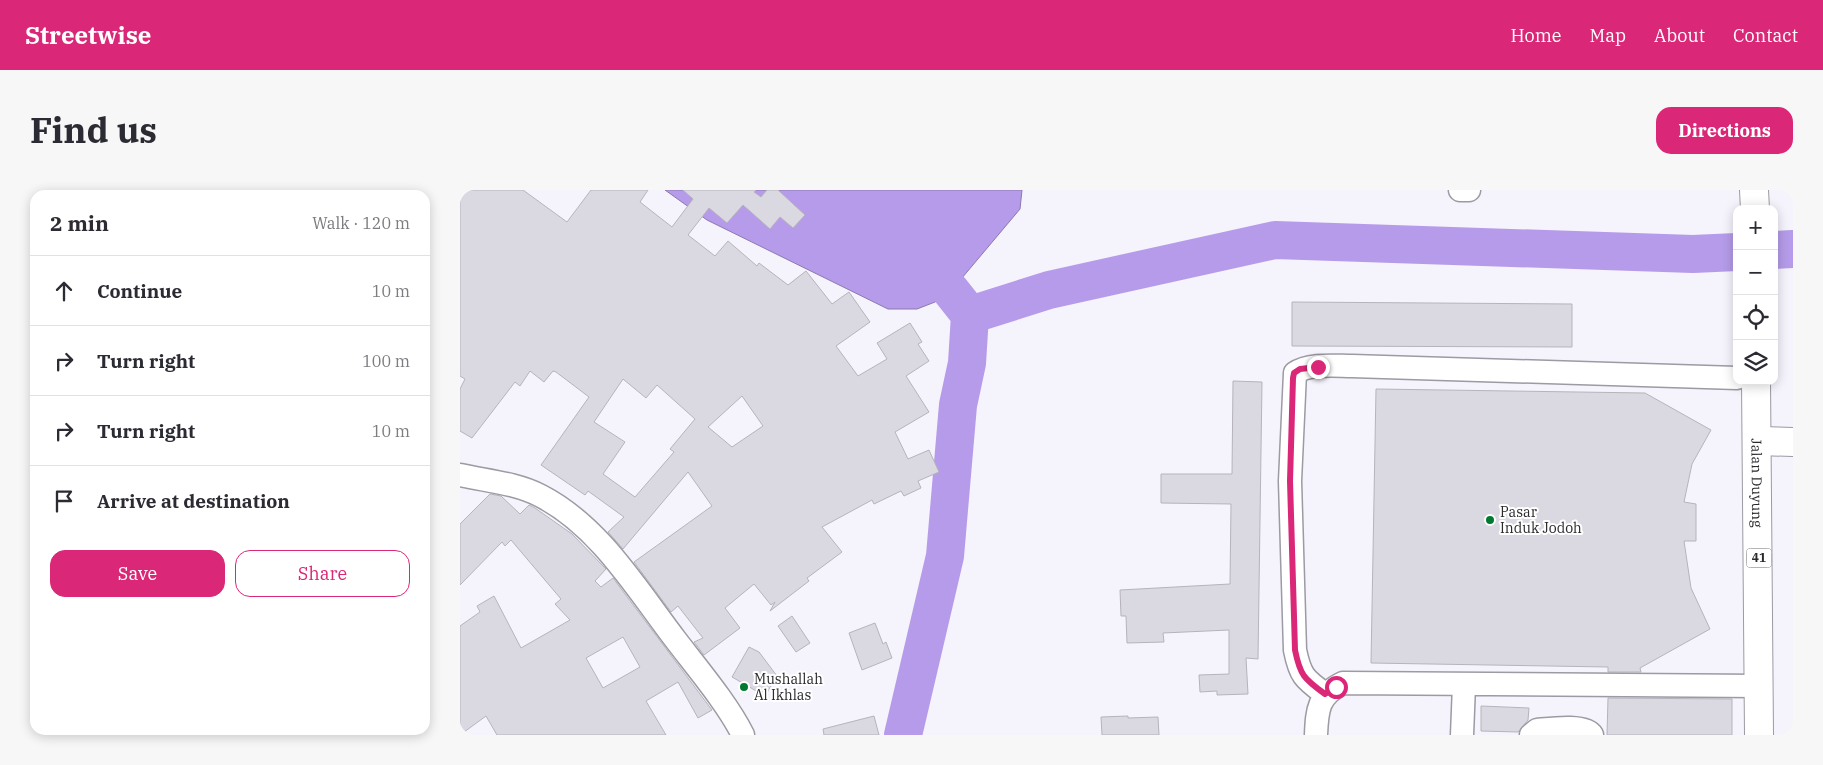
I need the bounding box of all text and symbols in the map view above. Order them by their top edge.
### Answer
text: Streetwise [25,19,151,51]
text: Home [1510,24,1562,47]
text: Map [1590,24,1626,47]
text: About [1654,24,1705,47]
text: Contact [1733,24,1798,47]
text: Find us [30,107,157,153]
button: Directions [1656,107,1793,154]
map controls [1733,205,1778,385]
button: + [1733,205,1778,250]
text: 2 min [50,209,109,237]
text: Walk · 120 m [312,213,410,233]
button: − [1733,250,1778,295]
icon: ahead [50,277,78,305]
text: Continue [97,279,182,303]
text: 10 m [372,281,410,301]
button: locate [1733,295,1778,340]
button: layers [1733,340,1778,385]
icon: right [50,347,78,375]
text: Turn right [97,349,195,373]
text: 100 m [362,351,410,371]
route end [1307,356,1330,379]
icon: right [50,417,78,445]
text: Turn right [97,419,195,443]
text: 10 m [372,421,410,441]
street label: Jalan Duyung [1747,438,1766,528]
icon: arrive [50,487,78,515]
text: Arrive at destination [97,489,290,513]
place label: Pasar Induk Jodoh [1500,503,1582,537]
marker: Pasar Induk Jodoh [1484,514,1496,526]
road number: 41 [1746,548,1772,568]
button: Save [50,550,225,597]
button: Share [235,550,410,597]
place label: Mushallah Al Ikhlas [754,670,823,704]
route start [1325,676,1348,699]
marker: Mushallah Al Ikhlas [738,681,750,693]

